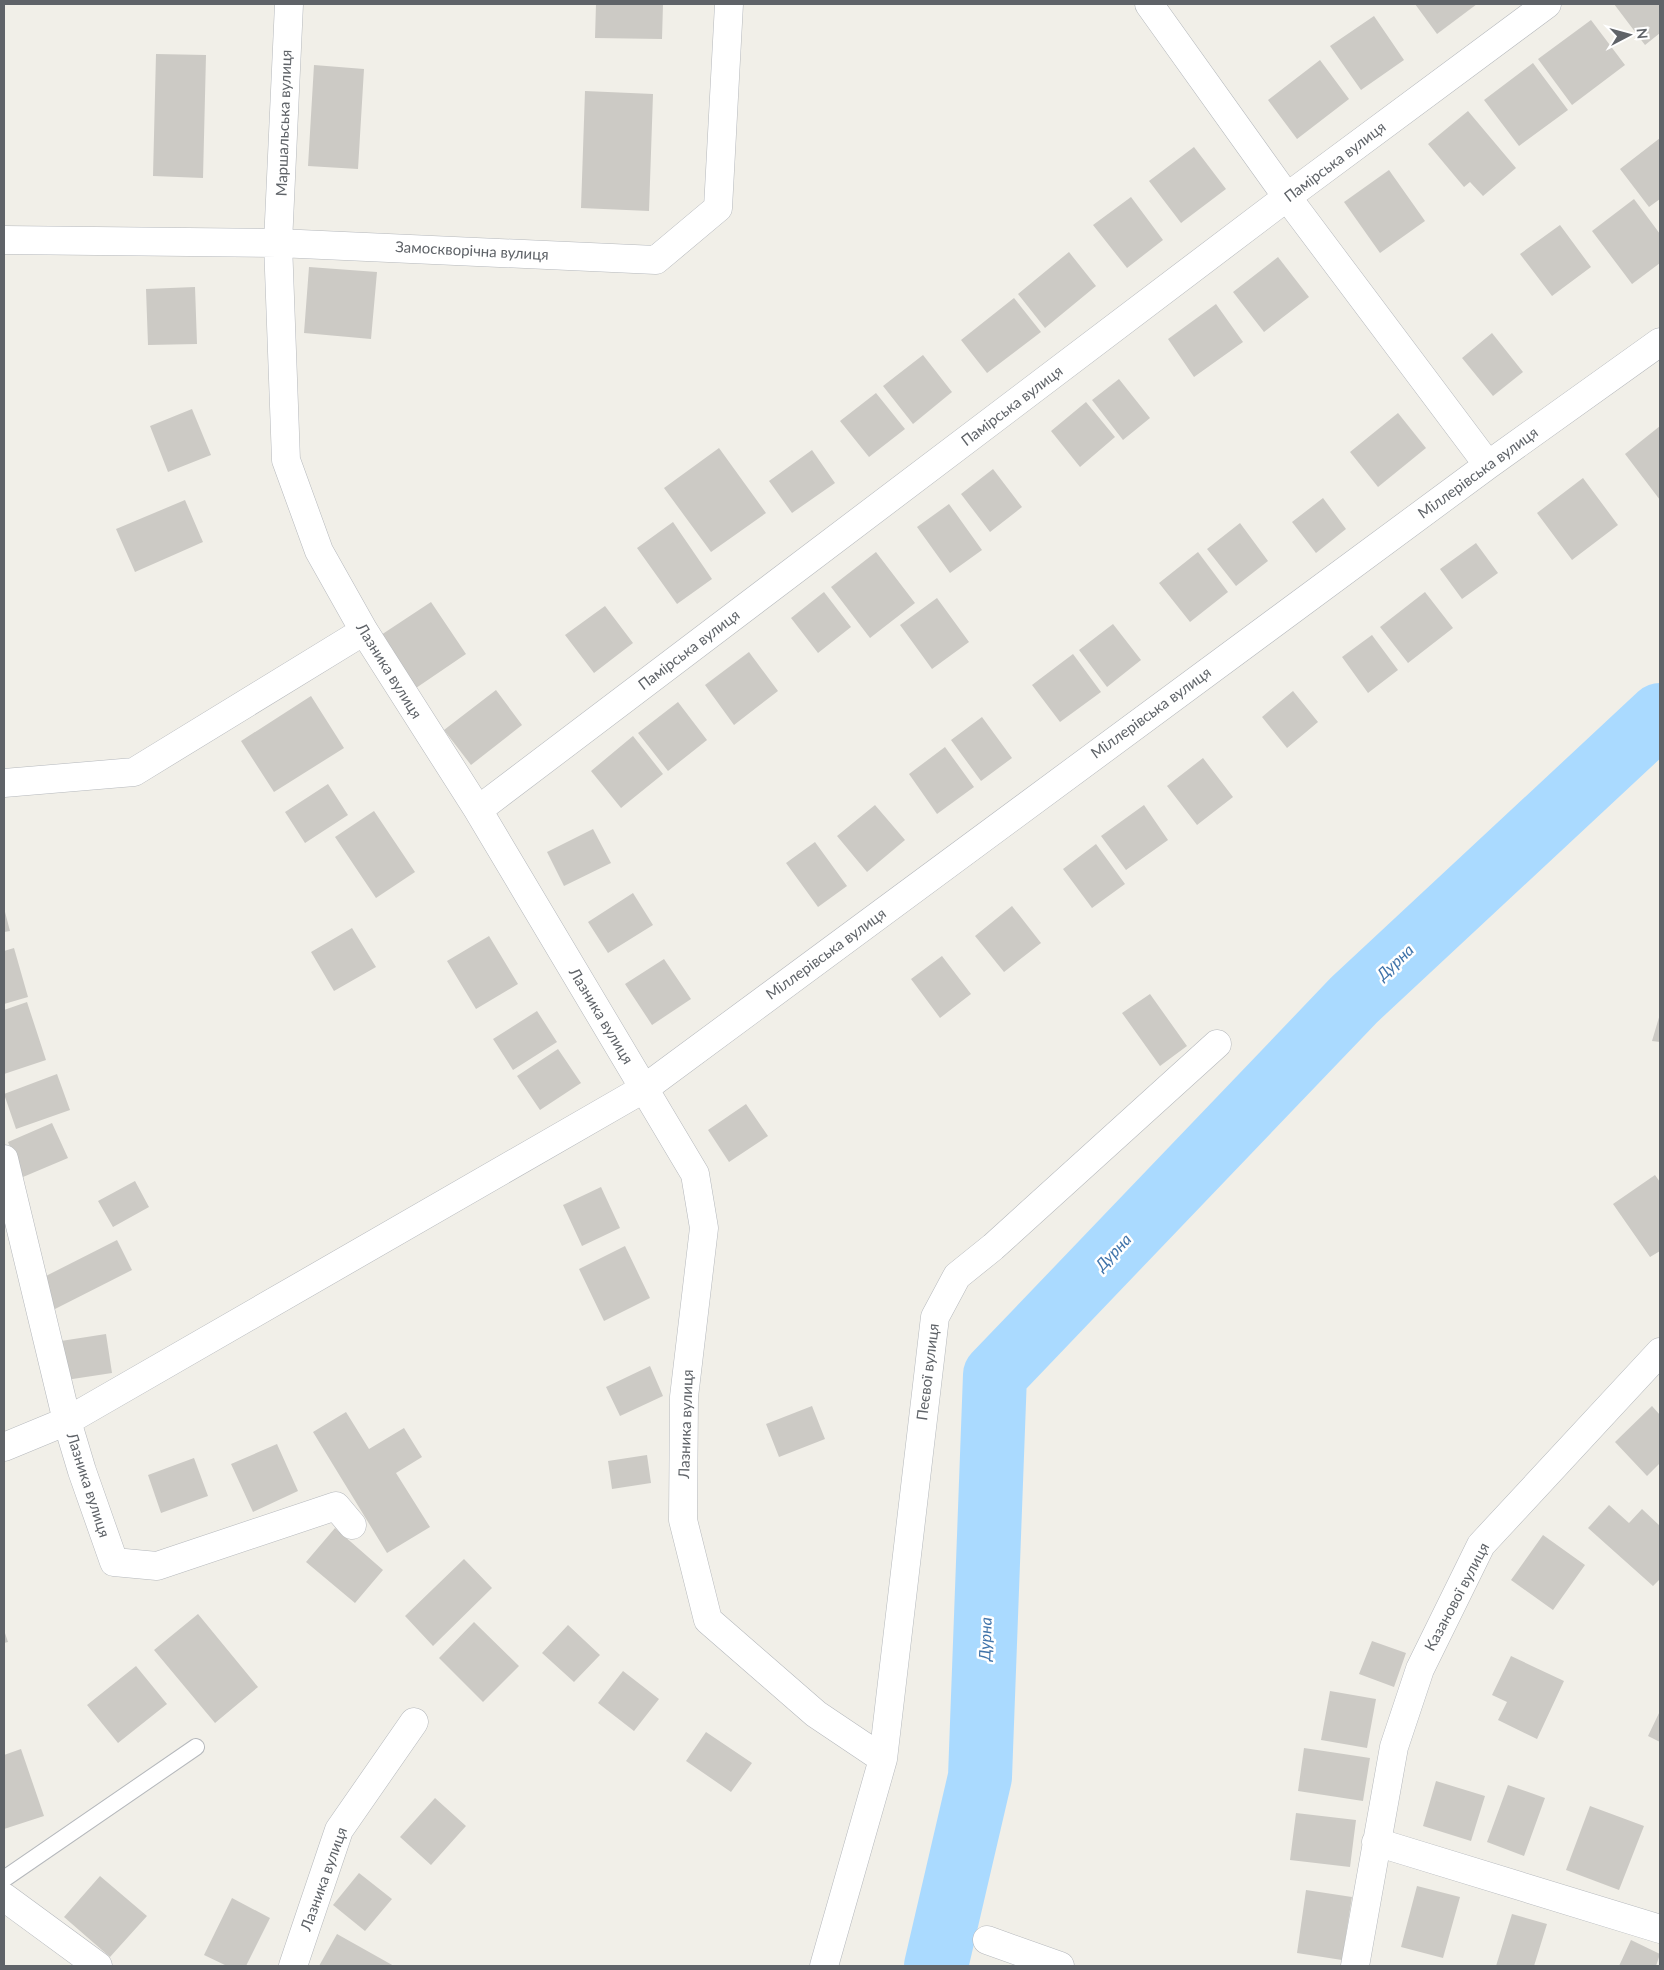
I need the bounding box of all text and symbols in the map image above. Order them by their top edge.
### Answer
north arrow [1604,10,1654,60]
text: N [1633,27,1651,40]
street label: Маршальська вулиця [271,49,295,197]
street label: Памірська вулиця [1280,117,1389,205]
street label: Замоскворічна вулиця [395,237,549,263]
street label: Памірська вулиця [957,361,1066,449]
street label: Міллерівська вулиця [1414,423,1541,522]
street label: Памірська вулиця [634,605,743,693]
street label: Лазника вулиця [353,619,426,722]
street label: Міллерівська вулиця [1087,663,1214,762]
street label: Міллерівська вулиця [762,904,889,1003]
water label: Дурна [1371,940,1417,984]
street label: Лазника вулиця [566,963,638,1067]
water label: Дурна [1090,1229,1135,1275]
street label: Пеєвої вулиця [912,1322,942,1421]
street label: Лазника вулиця [674,1369,696,1480]
street label: Лазника вулиця [63,1429,114,1539]
street label: Казанової вулиця [1420,1539,1492,1654]
water label: Дурна [974,1617,995,1662]
street label: Лазника вулиця [296,1824,350,1934]

